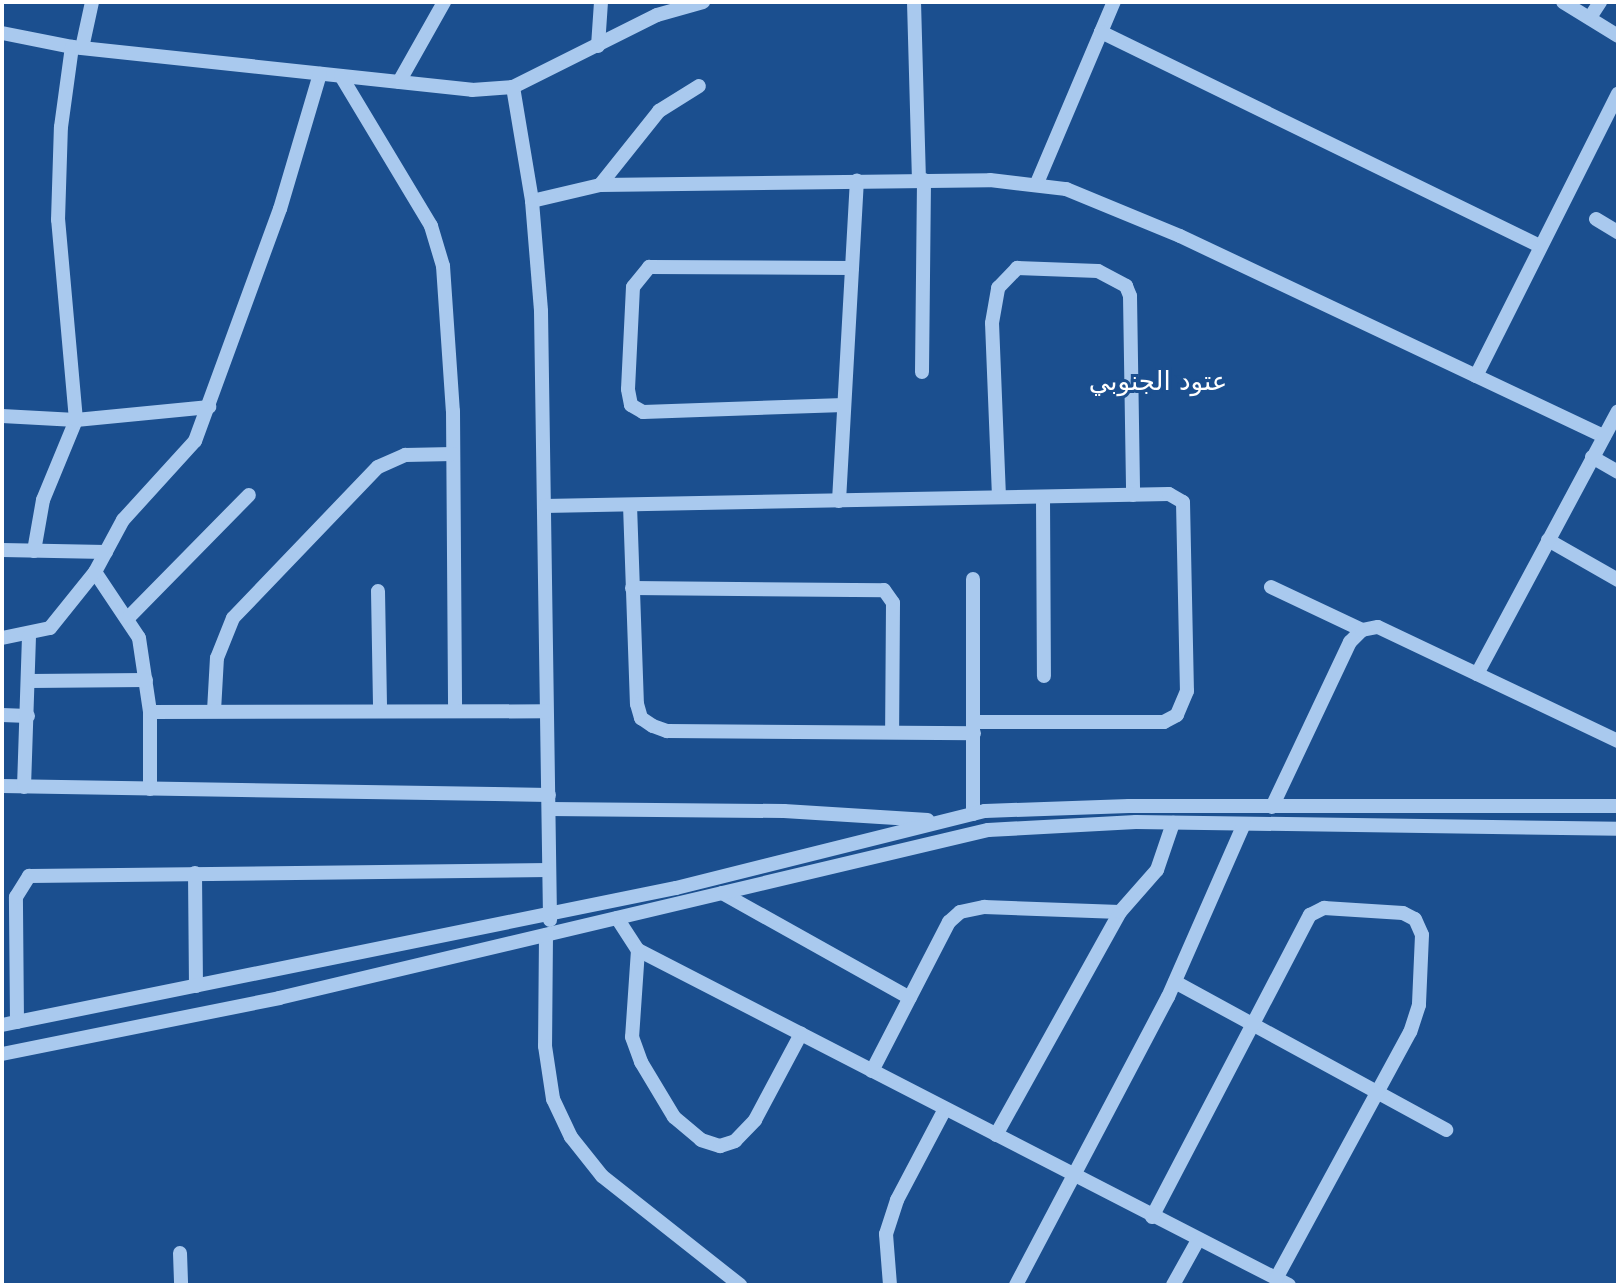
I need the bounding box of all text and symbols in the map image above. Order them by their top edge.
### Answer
district label: عتود الجنوبي [1089,366,1227,398]

